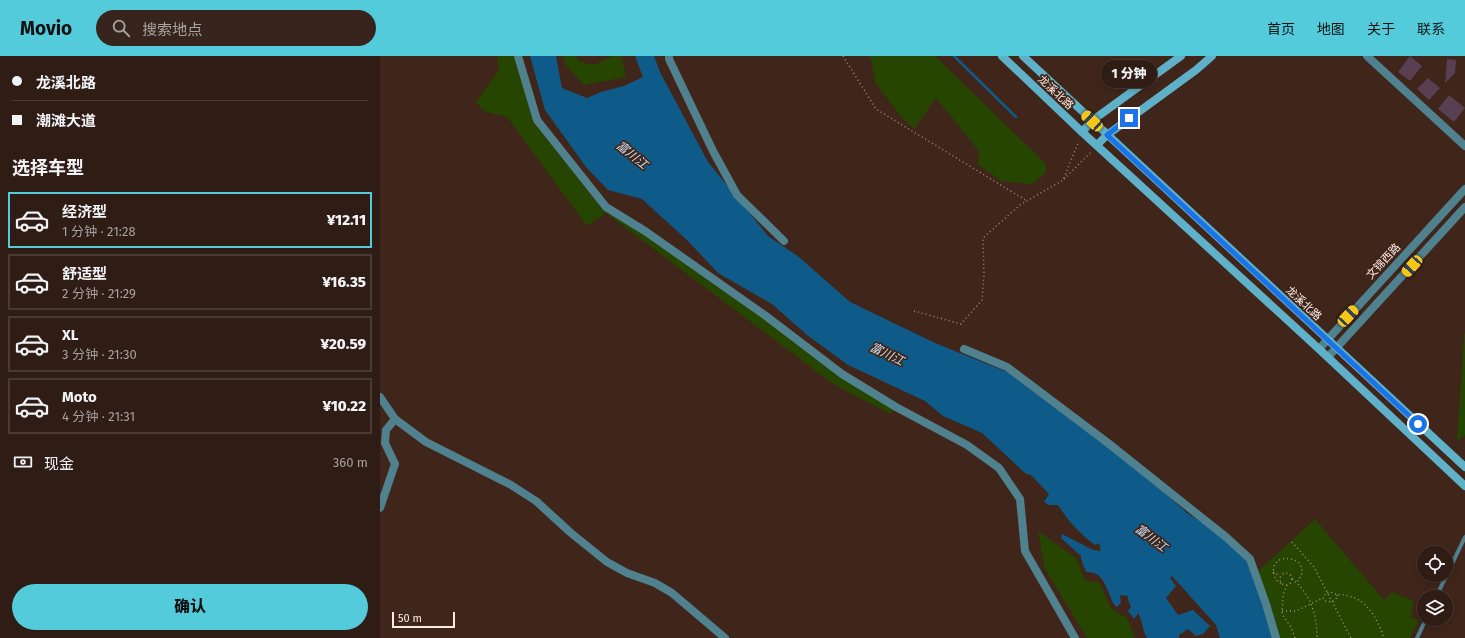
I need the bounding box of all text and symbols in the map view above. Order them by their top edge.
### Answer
search box [96,10,376,46]
text: Movio [20,17,72,40]
icon: search [110,17,132,39]
text: 搜索地点 [142,21,202,39]
text: 首页 [1267,21,1295,38]
text: 地图 [1317,21,1345,38]
text: 关于 [1367,21,1395,38]
text: 联系 [1417,21,1445,38]
callout: 1 分钟 [1101,60,1157,88]
text: 1 分钟 [1111,66,1147,81]
street label: 龙溪北路 [1035,73,1076,112]
text: 龙溪北路 [36,74,96,92]
car [1079,108,1105,134]
route end [1120,109,1138,127]
text: 潮滩大道 [36,112,96,130]
water label: 富川江 [614,138,652,173]
text: 选择车型 [12,157,84,179]
icon: car [14,202,50,238]
text: 经济型 [62,203,107,221]
text: ¥12.11 [327,211,366,229]
text: 1 分钟 · 21:28 [62,224,136,239]
street label: 文锦西路 [1364,241,1403,282]
car [1400,253,1424,279]
icon: car [14,264,50,300]
text: 舒适型 [62,265,107,283]
text: ¥16.35 [322,273,366,291]
street label: 龙溪北路 [1283,284,1324,323]
text: 2 分钟 · 21:29 [62,286,136,301]
car [1335,303,1361,329]
icon: car [14,326,50,362]
text: XL [62,326,78,344]
text: ¥20.59 [321,335,366,353]
water label: 富川江 [868,340,908,369]
text: 3 分钟 · 21:30 [62,347,137,362]
icon: car [14,388,50,424]
text: Moto [62,388,97,406]
text: ¥10.22 [322,397,366,415]
text: 4 分钟 · 21:31 [62,409,135,424]
route start [1409,415,1427,433]
icon: cash [12,451,34,473]
text: 现金 [44,455,74,473]
text: 360 m [333,455,368,470]
water label: 富川江 [1132,522,1171,556]
map controls [1417,546,1453,626]
button: locate [1417,546,1453,582]
button: 确认 [12,584,368,630]
button: layers [1417,590,1453,626]
scale bar [392,610,455,629]
text: 50 m [398,612,422,625]

